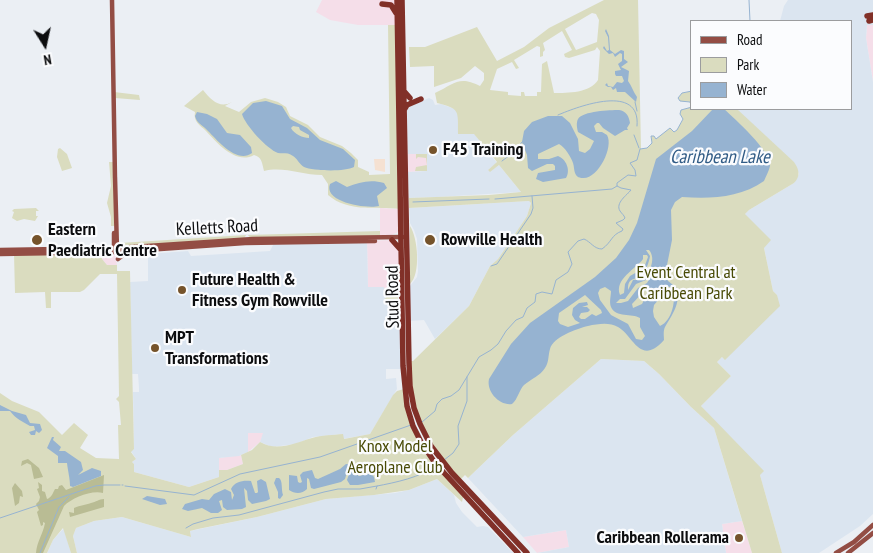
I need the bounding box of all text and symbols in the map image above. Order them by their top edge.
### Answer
north arrow [20,20,70,70]
legend [690,20,853,110]
text: Road [737,30,763,49]
text: N [42,50,53,69]
text: Park [737,55,759,74]
text: Water [737,80,767,99]
place label: F45 Training [443,139,523,161]
marker: F45 Training [427,144,439,156]
water label: Caribbean Lake [670,147,770,169]
street label: Kelletts Road [176,215,258,241]
place label: Eastern Paediatric Centre [48,219,157,262]
place label: Rowville Health [441,229,542,251]
marker: Eastern Paediatric Centre [30,233,44,247]
marker: Rowville Health [423,233,437,247]
park label: Event Central at Caribbean Park [636,262,736,304]
street label: Stud Road [382,265,404,329]
place label: Future Health & Fitness Gym Rowville [192,269,328,312]
marker: Future Health & Fitness Gym Rowville [176,284,188,296]
place label: MPT Transformations [165,327,268,369]
marker: MPT Transformations [149,342,161,354]
park label: Knox Model Aeroplane Club [348,436,442,478]
place label: Caribbean Rollerama [596,527,729,549]
marker: Caribbean Rollerama [733,532,745,544]

